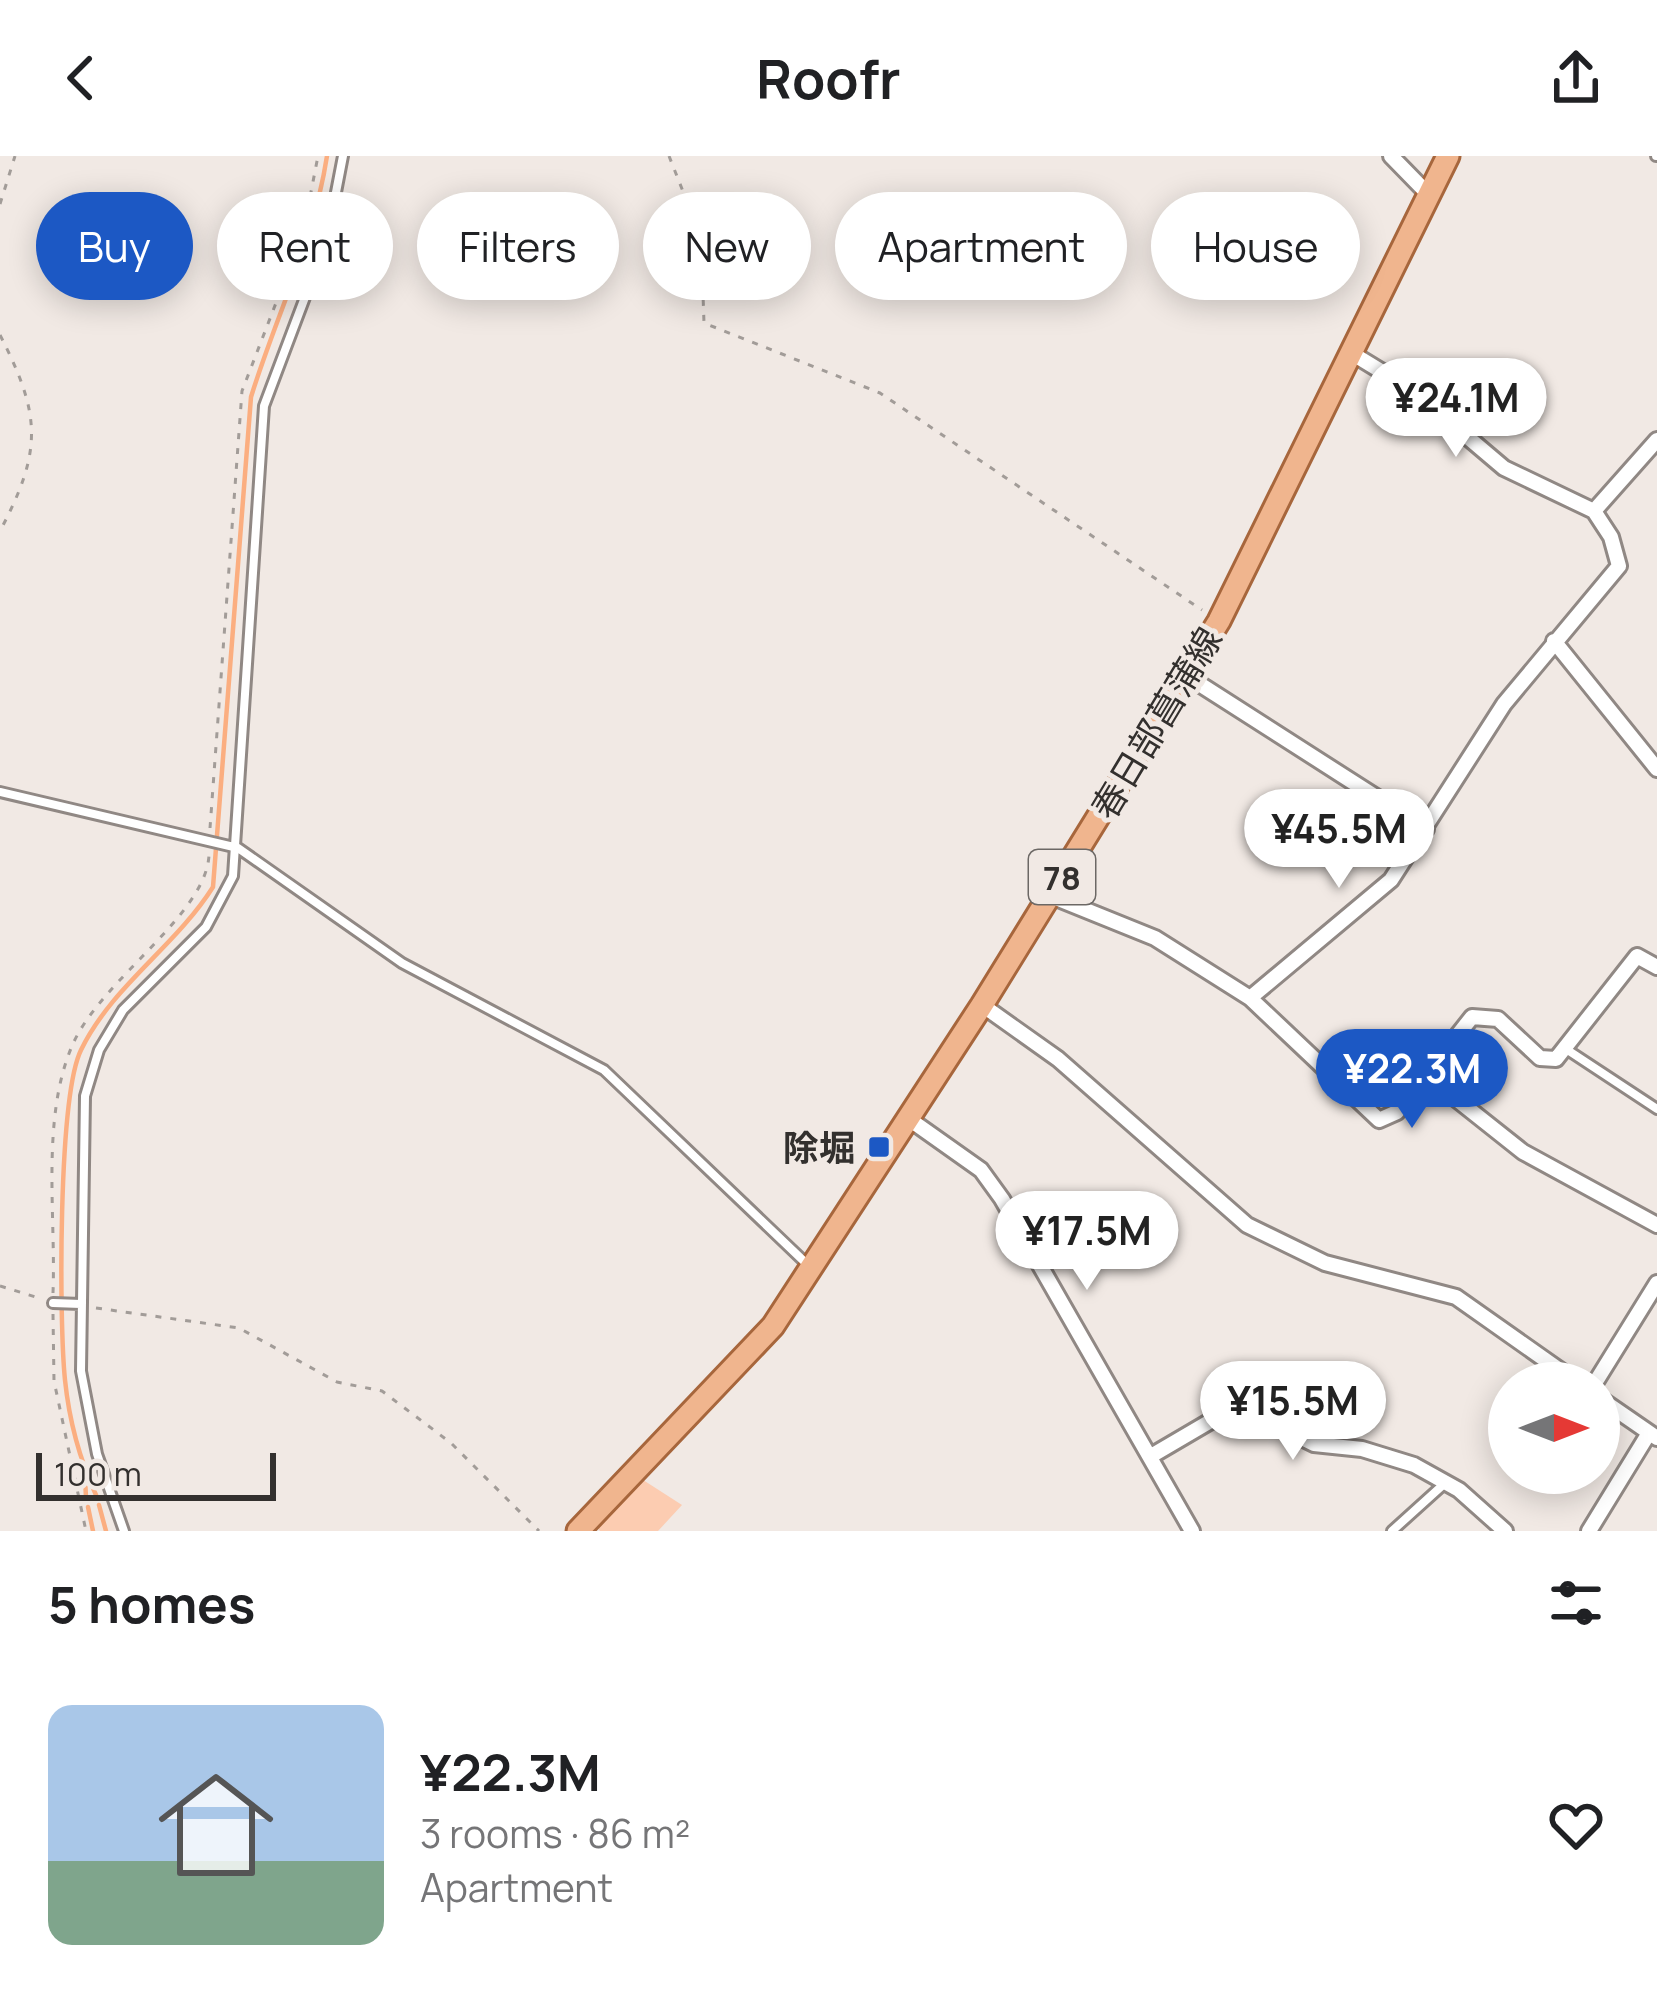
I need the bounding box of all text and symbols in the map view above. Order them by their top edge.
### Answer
text: Roofr [756,41,901,115]
icon: back [48,45,114,111]
icon: share [1543,45,1609,111]
chip: Buy [36,192,193,300]
chip: Rent [217,192,393,300]
chip: Filters [417,192,619,300]
chip: New [643,192,811,300]
chip: Apartment [835,192,1127,300]
chip: House [1151,192,1360,300]
pin: ¥24.1M [1358,358,1554,460]
text: ¥24.1M [1393,370,1519,424]
street label: 春日部菖蒲線 [1079,618,1233,828]
pin: ¥45.5M [1241,789,1437,891]
text: ¥45.5M [1271,801,1407,855]
road number: 78 [1029,850,1095,904]
pin: ¥22.3M [1314,1029,1510,1131]
text: ¥22.3M [1343,1041,1481,1095]
place label: 除堀 [783,1123,855,1172]
marker: 除堀 [866,1134,892,1160]
pin: ¥17.5M [989,1191,1185,1293]
text: ¥17.5M [1022,1203,1152,1257]
pin: ¥15.5M [1195,1361,1391,1463]
north arrow [1488,1362,1620,1494]
map controls [1488,1362,1620,1494]
text: ¥15.5M [1227,1373,1359,1427]
scale bar [36,1447,276,1500]
text: 100 m [54,1451,142,1496]
text: 5 homes [48,1569,255,1638]
icon: filters [1543,1570,1609,1636]
text: ¥22.3M [420,1737,601,1806]
icon: home [144,1753,288,1897]
icon: heart [1543,1792,1609,1858]
text: 3 rooms · 86 m² [420,1806,690,1860]
text: Apartment [420,1860,613,1914]

